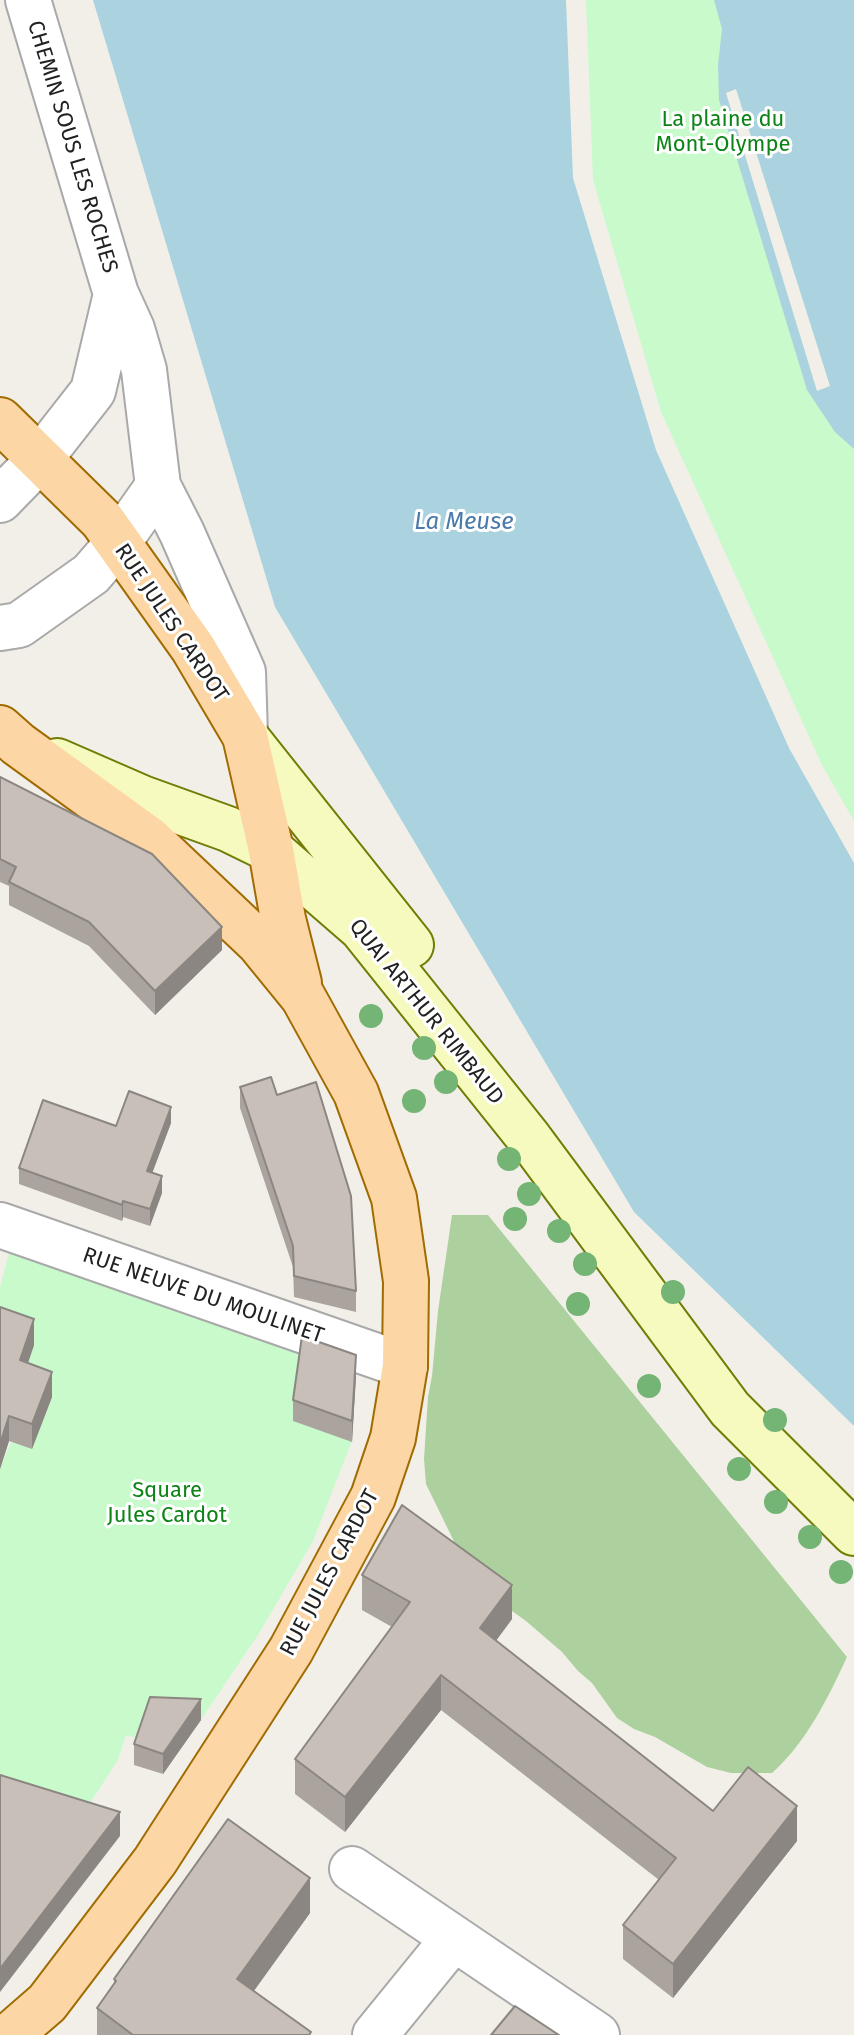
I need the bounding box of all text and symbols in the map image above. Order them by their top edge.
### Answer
street label: CHEMIN SOUS LES ROCHES [21,18,123,276]
park label: La plaine du Mont-Olympe [656,107,790,158]
water label: La Meuse [414,508,514,536]
street label: RUE JULES CARDOT [108,539,234,707]
street label: QUAI ARTHUR RIMBAUD [343,914,509,1110]
street label: RUE NEUVE DU MOULINET [79,1242,327,1350]
park label: Square Jules Cardot [107,1478,227,1530]
street label: RUE JULES CARDOT [275,1485,385,1661]

